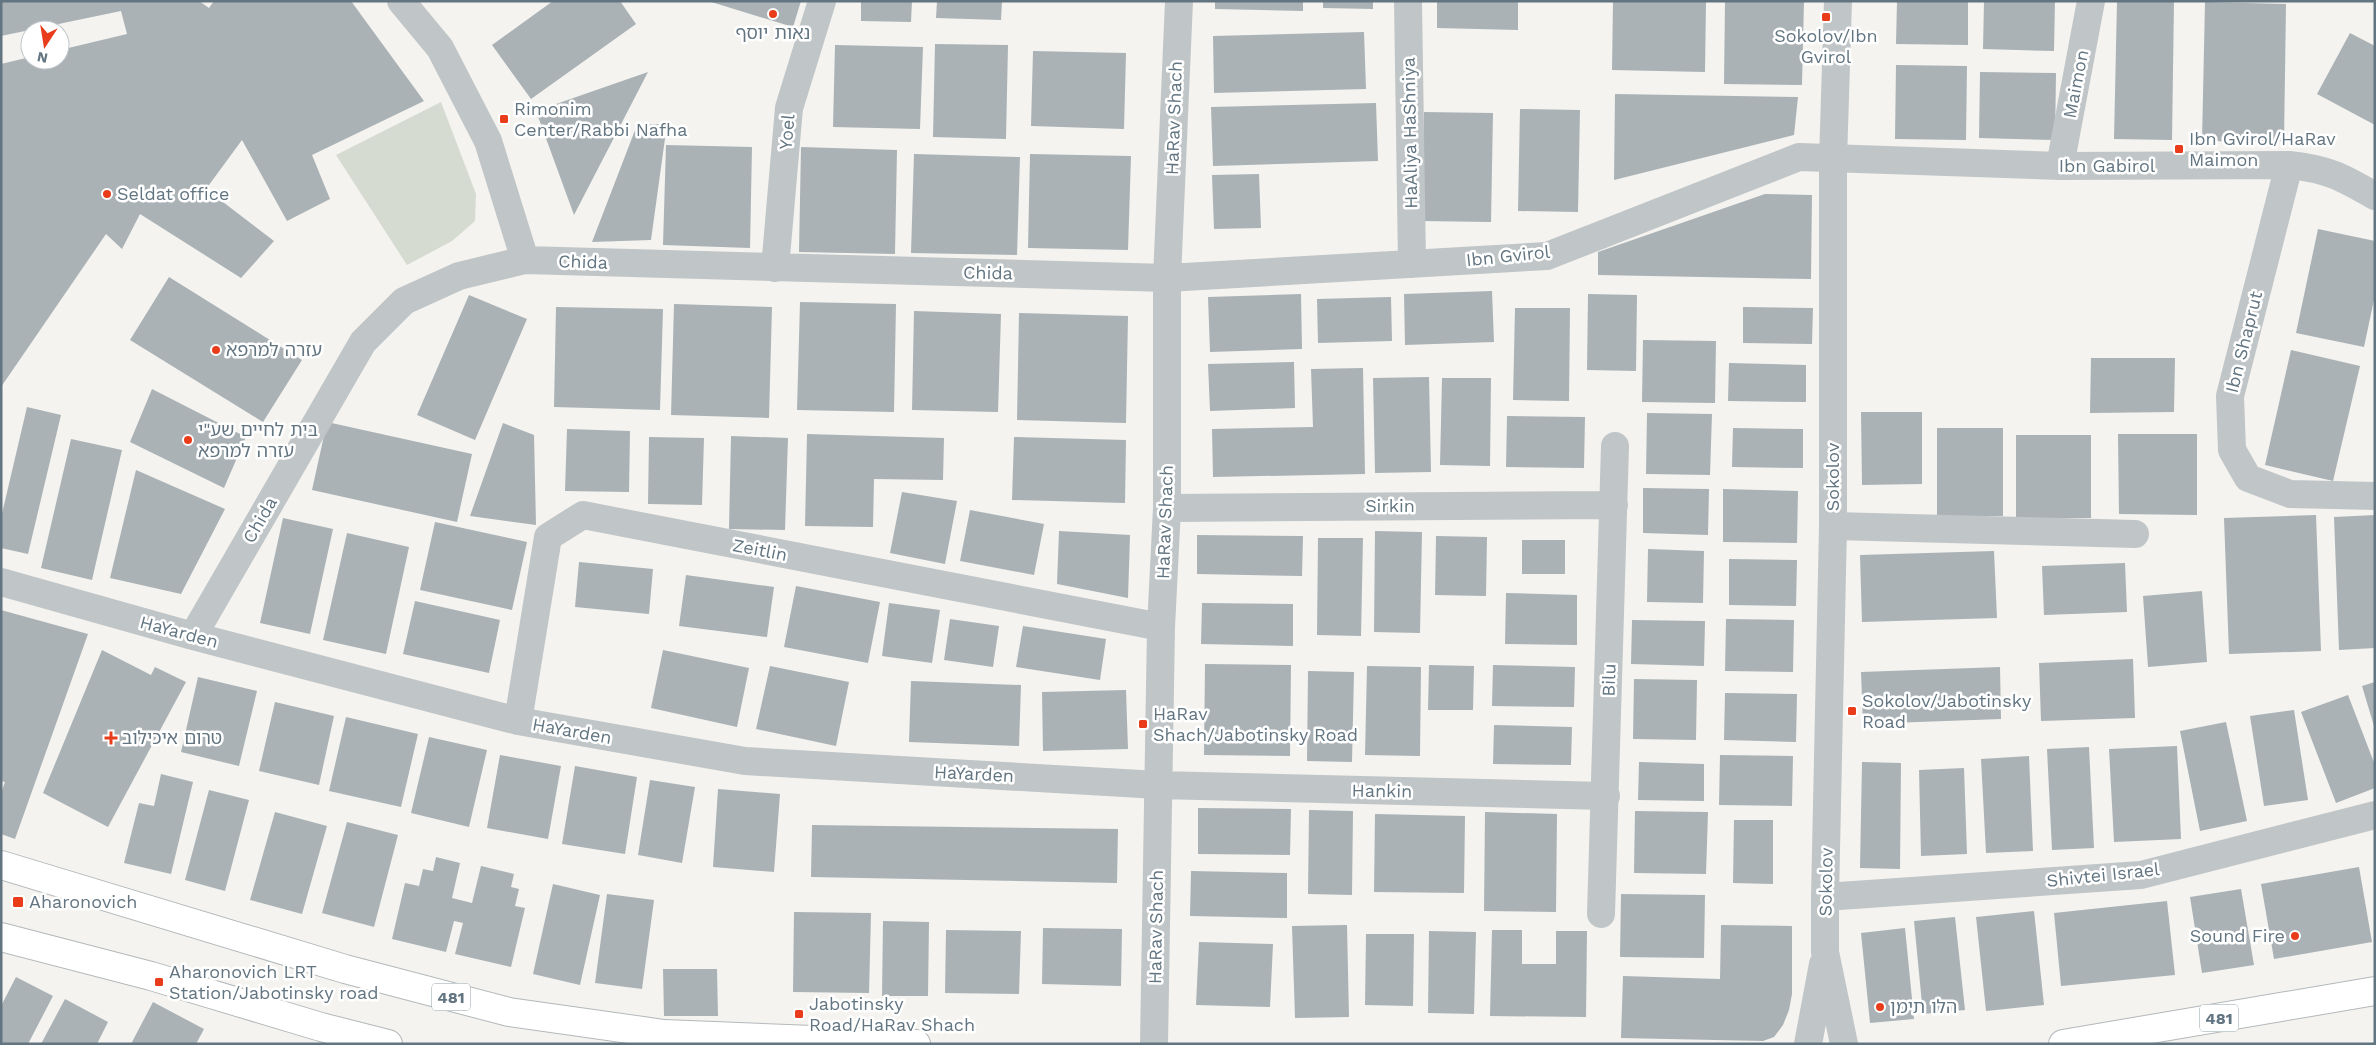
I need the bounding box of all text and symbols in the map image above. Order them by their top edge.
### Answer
marker: נאות יוסף [767,8,779,20]
marker: Sokolov/Ibn Gvirol [1820,11,1832,23]
north arrow [20,20,70,70]
place label: נאות יוסף [736,22,810,43]
place label: Sokolov/Ibn Gvirol [1774,25,1878,67]
street label: Maimon [2059,48,2092,120]
text: N [36,49,49,67]
street label: HaAliya HaShniya [1398,57,1421,209]
street label: HaRav Shach [1161,61,1186,175]
place label: Rimonim Center/Rabbi Nafha [514,98,687,140]
marker: Rimonim Center/Rabbi Nafha [498,113,510,125]
street label: Yoel [774,113,799,151]
place label: Ibn Gvirol/HaRav Maimon [2189,128,2336,170]
marker: Ibn Gvirol/HaRav Maimon [2173,143,2185,155]
street label: Ibn Gabirol [2059,155,2156,176]
place label: Seldat office [117,183,229,204]
marker: Seldat office [101,188,113,200]
street label: Ibn Gvirol [1465,241,1551,270]
street label: Chida [558,250,608,273]
street label: Chida [963,262,1013,283]
street label: Ibn Shaprut [2221,288,2266,395]
place label: עזרה למרפא [226,339,322,360]
marker: עזרה למרפא [210,344,222,356]
place label: בית לחיים שע"י עזרה למרפא [198,419,318,461]
marker: בית לחיים שע"י עזרה למרפא [182,434,194,446]
street label: Sokolov [1822,442,1843,511]
street label: HaRav Shach [1152,465,1177,579]
street label: Chida [238,493,281,547]
street label: Sirkin [1365,495,1415,516]
street label: Zeitlin [731,534,789,565]
street label: HaYarden [138,611,221,652]
street label: Bilu [1597,663,1620,697]
place label: Sokolov/Jabotinsky Road [1862,690,2032,732]
place label: HaRav Shach/Jabotinsky Road [1153,703,1358,745]
marker: Sokolov/Jabotinsky Road [1846,705,1858,717]
street label: HaYarden [531,713,613,748]
marker: HaRav Shach/Jabotinsky Road [1137,718,1149,730]
place label: טרום איכילוב [122,727,222,748]
marker: טרום איכילוב [104,731,118,745]
street label: HaYarden [933,761,1015,786]
street label: Hankin [1352,779,1412,802]
street label: Sokolov [1814,847,1837,917]
street label: Shivtei Israel [2045,858,2161,891]
street label: HaRav Shach [1144,870,1167,984]
place label: Aharonovich [29,891,137,912]
marker: Aharonovich [11,895,25,909]
place label: Sound Fire [2190,925,2285,946]
marker: Sound Fire [2289,930,2301,942]
place label: Aharonovich LRT Station/Jabotinsky road [169,961,378,1003]
marker: Aharonovich LRT Station/Jabotinsky road [153,976,165,988]
road number: 481 [432,984,470,1010]
place label: Jabotinsky Road/HaRav Shach [809,993,975,1035]
place label: הלו תימן [1890,996,1957,1017]
marker: הלו תימן [1874,1001,1886,1013]
road number: 481 [2200,1004,2238,1032]
marker: Jabotinsky Road/HaRav Shach [793,1008,805,1020]

